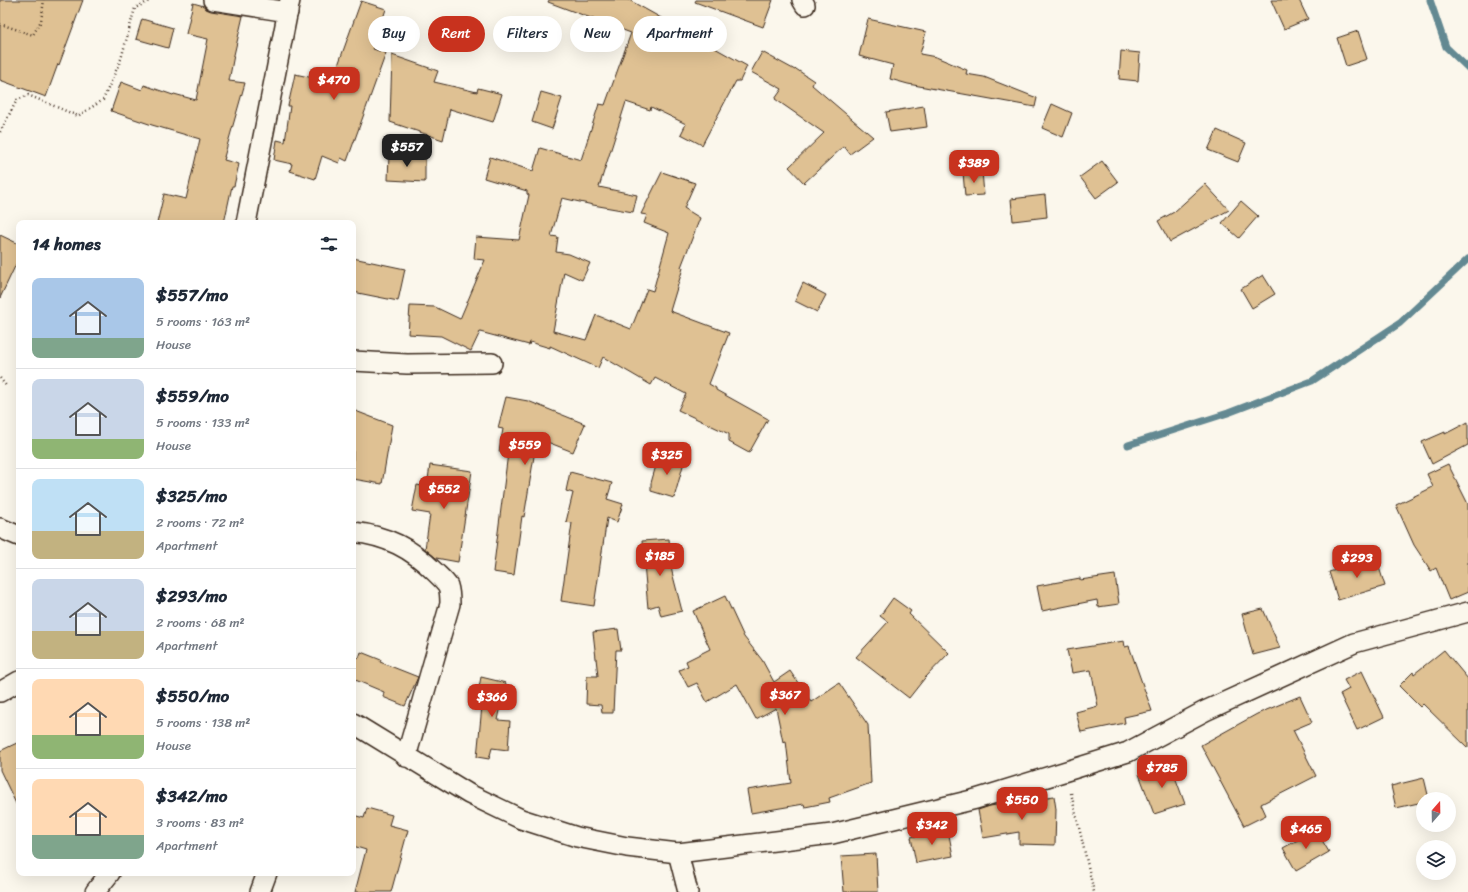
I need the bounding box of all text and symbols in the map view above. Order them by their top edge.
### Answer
chip: Buy [368,16,420,52]
chip: Rent [428,16,485,52]
chip: Filters [493,16,562,52]
chip: New [570,16,625,52]
chip: Apartment [633,16,727,52]
pin: $470 [310,67,358,101]
text: $470 [318,68,350,91]
pin: $557 [383,134,431,168]
text: $557 [391,135,423,158]
pin: $389 [950,150,998,184]
text: $389 [958,151,990,174]
text: 14 homes [32,229,101,259]
icon: filters [318,233,340,255]
text: $557/mo [156,280,228,310]
icon: home [64,294,112,342]
text: 5 rooms · 163 m² [156,310,250,333]
text: House [156,333,191,356]
text: $559/mo [156,381,229,411]
icon: home [64,395,112,443]
text: 5 rooms · 133 m² [156,411,250,434]
pin: $559 [501,432,549,466]
text: $559 [509,433,541,456]
text: House [156,434,191,457]
pin: $325 [643,442,691,476]
text: $325 [651,443,683,466]
pin: $552 [420,476,468,510]
text: $552 [428,477,460,500]
text: $325/mo [156,481,227,511]
icon: home [64,495,112,543]
text: 2 rooms · 72 m² [156,511,244,534]
text: Apartment [156,534,217,557]
pin: $185 [636,543,684,577]
text: $185 [645,544,675,567]
pin: $293 [1333,545,1381,579]
text: $293 [1341,546,1373,569]
text: $293/mo [156,581,227,611]
icon: home [64,595,112,643]
text: 2 rooms · 68 m² [156,611,245,634]
text: Apartment [156,634,217,657]
text: $550/mo [156,681,229,711]
pin: $367 [761,682,809,716]
text: $367 [770,683,800,706]
pin: $366 [468,684,516,718]
text: $366 [477,685,507,708]
icon: home [64,695,112,743]
text: 5 rooms · 138 m² [156,711,250,734]
text: House [156,734,191,757]
pin: $785 [1138,755,1186,789]
text: $785 [1146,756,1178,779]
text: $342/mo [156,781,227,811]
pin: $550 [998,787,1046,821]
text: $550 [1006,788,1038,811]
north arrow [1416,792,1456,832]
map controls [1416,792,1456,880]
icon: home [64,795,112,843]
text: 3 rooms · 83 m² [156,811,244,834]
pin: $342 [908,812,956,846]
text: $342 [916,813,948,836]
pin: $465 [1282,816,1330,850]
text: $465 [1290,817,1322,840]
text: Apartment [156,834,217,857]
button: layers [1416,840,1456,880]

